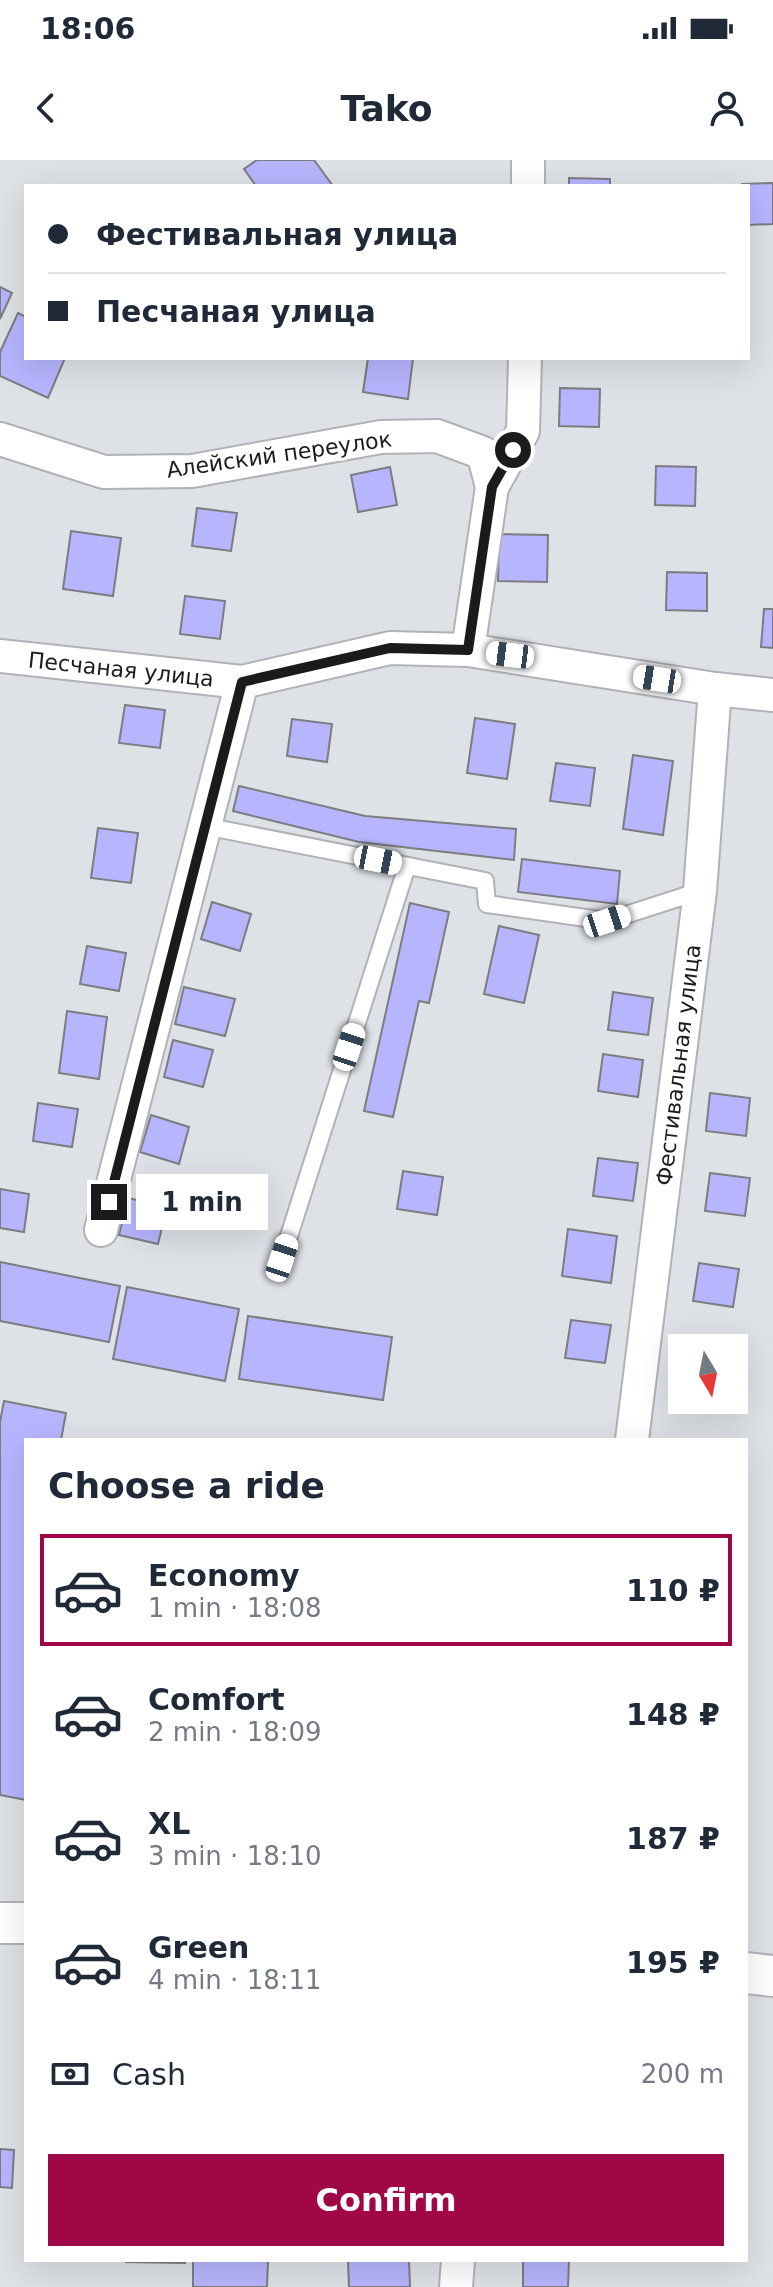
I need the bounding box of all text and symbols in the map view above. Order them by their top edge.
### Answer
text: 18:06 [40,11,136,46]
icon: back [24,86,68,130]
icon: person [705,86,749,130]
text: Tako [341,88,432,129]
text: Фестивальная улица [96,217,458,252]
text: Песчаная улица [96,294,376,329]
street label: Алейский переулок [165,426,393,483]
route start [495,432,531,468]
car [485,640,535,670]
street label: Песчаная улица [27,647,215,692]
car [631,663,683,695]
car [352,844,404,876]
car [580,902,634,940]
street label: Фестивальная улица [651,943,706,1187]
car [330,1020,368,1074]
callout: 1 min [137,1174,269,1230]
route end [91,1184,127,1220]
text: 1 min [161,1187,243,1217]
car [263,1231,301,1285]
north arrow [668,1334,748,1414]
map controls [668,1334,748,1414]
text: Choose a ride [48,1465,325,1506]
icon: car [52,1554,124,1626]
text: Economy [148,1558,300,1593]
text: 110 ₽ [626,1573,720,1608]
text: 1 min · 18:08 [148,1593,322,1623]
icon: car [52,1678,124,1750]
text: Comfort [148,1682,285,1717]
text: 148 ₽ [626,1697,720,1732]
text: 2 min · 18:09 [148,1717,322,1747]
icon: car [52,1802,124,1874]
text: XL [148,1806,190,1841]
text: 187 ₽ [626,1821,720,1856]
text: 3 min · 18:10 [148,1841,322,1871]
icon: car [52,1926,124,1998]
text: Green [148,1930,249,1965]
text: 195 ₽ [626,1945,720,1980]
text: 4 min · 18:11 [148,1965,322,1995]
icon: cash [48,2052,92,2096]
text: Cash [112,2057,186,2092]
text: 200 m [641,2059,724,2089]
button: Confirm [48,2154,724,2246]

